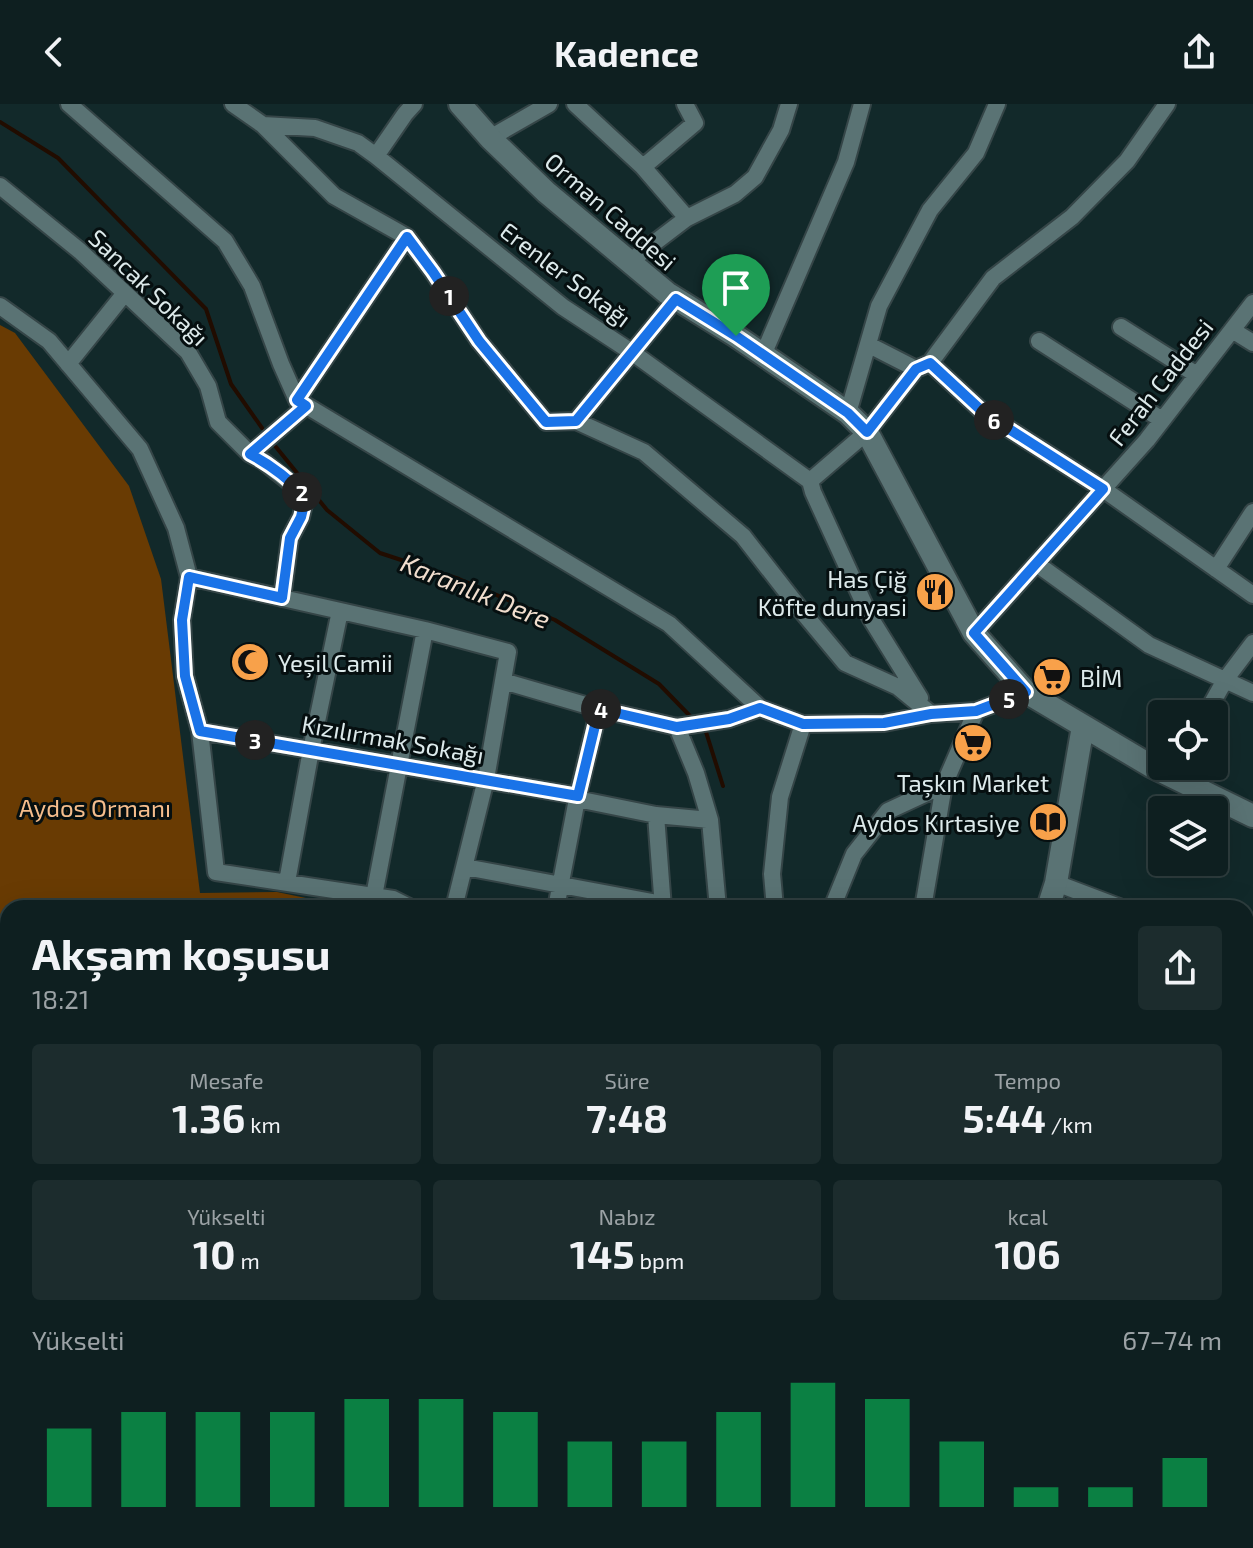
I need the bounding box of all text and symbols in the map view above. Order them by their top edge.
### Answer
icon: back [32,30,76,74]
icon: share [1177,30,1221,74]
text: Kadence [554,31,699,74]
street label: Orman Caddesi [539,146,683,276]
street label: Erenler Sokağı [495,215,637,333]
street label: Sancak Sokağı [83,223,215,351]
pin [702,254,770,336]
icon: arrive [714,266,758,310]
pin: 1 [429,276,469,316]
text: 1 [444,283,454,309]
street label: Ferah Caddesi [1101,313,1219,451]
pin: 6 [974,400,1014,440]
text: 6 [988,407,1000,433]
pin: 2 [282,472,322,512]
text: 2 [296,479,308,505]
water label: Karanlık Dere [397,546,555,634]
place label: Has Çiğ Köfte dunyasi [758,564,907,621]
restaurant icon: Has Çiğ Köfte dunyasi [914,571,956,613]
mosque icon: Yeşil Camii [229,641,271,683]
place label: Yeşil Camii [278,648,393,678]
supermarket icon: BİM [1031,656,1073,698]
place label: BİM [1080,663,1122,692]
pin: 5 [989,679,1029,719]
text: 5 [1003,686,1015,712]
pin: 4 [581,689,621,729]
text: 4 [594,696,608,722]
map controls [1148,700,1228,876]
button: locate [1148,700,1228,780]
street label: Kızılırmak Sokağı [300,709,486,769]
pin: 3 [235,720,275,760]
supermarket icon: Taşkın Market [952,722,994,764]
text: 3 [249,727,261,753]
place label: Taşkın Market [897,768,1049,798]
park label: Aydos Ormanı [19,793,171,822]
button: layers [1148,796,1228,876]
library icon: Aydos Kırtasiye [1027,801,1069,843]
place label: Aydos Kırtasiye [852,808,1020,837]
text: Akşam koşusu [32,926,331,979]
button: share [1138,926,1222,1010]
text: 18:21 [32,983,89,1014]
text: Mesafe [189,1067,264,1093]
text: Süre [604,1067,650,1093]
text: Tempo [994,1067,1061,1093]
text: 1.36 [172,1093,245,1141]
text: 7:48 [586,1093,668,1141]
text: 5:44 [963,1093,1046,1141]
text: km [245,1111,281,1137]
text: /km [1046,1111,1093,1137]
text: Yükselti [187,1203,265,1229]
text: Nabız [599,1203,655,1229]
text: kcal [1008,1203,1048,1229]
text: 10 [193,1229,236,1277]
text: 145 [570,1229,635,1277]
text: 106 [995,1229,1061,1277]
text: m [236,1247,260,1273]
text: bpm [635,1247,684,1273]
text: Yükselti [32,1324,125,1355]
text: 67–74 m [1122,1324,1222,1355]

